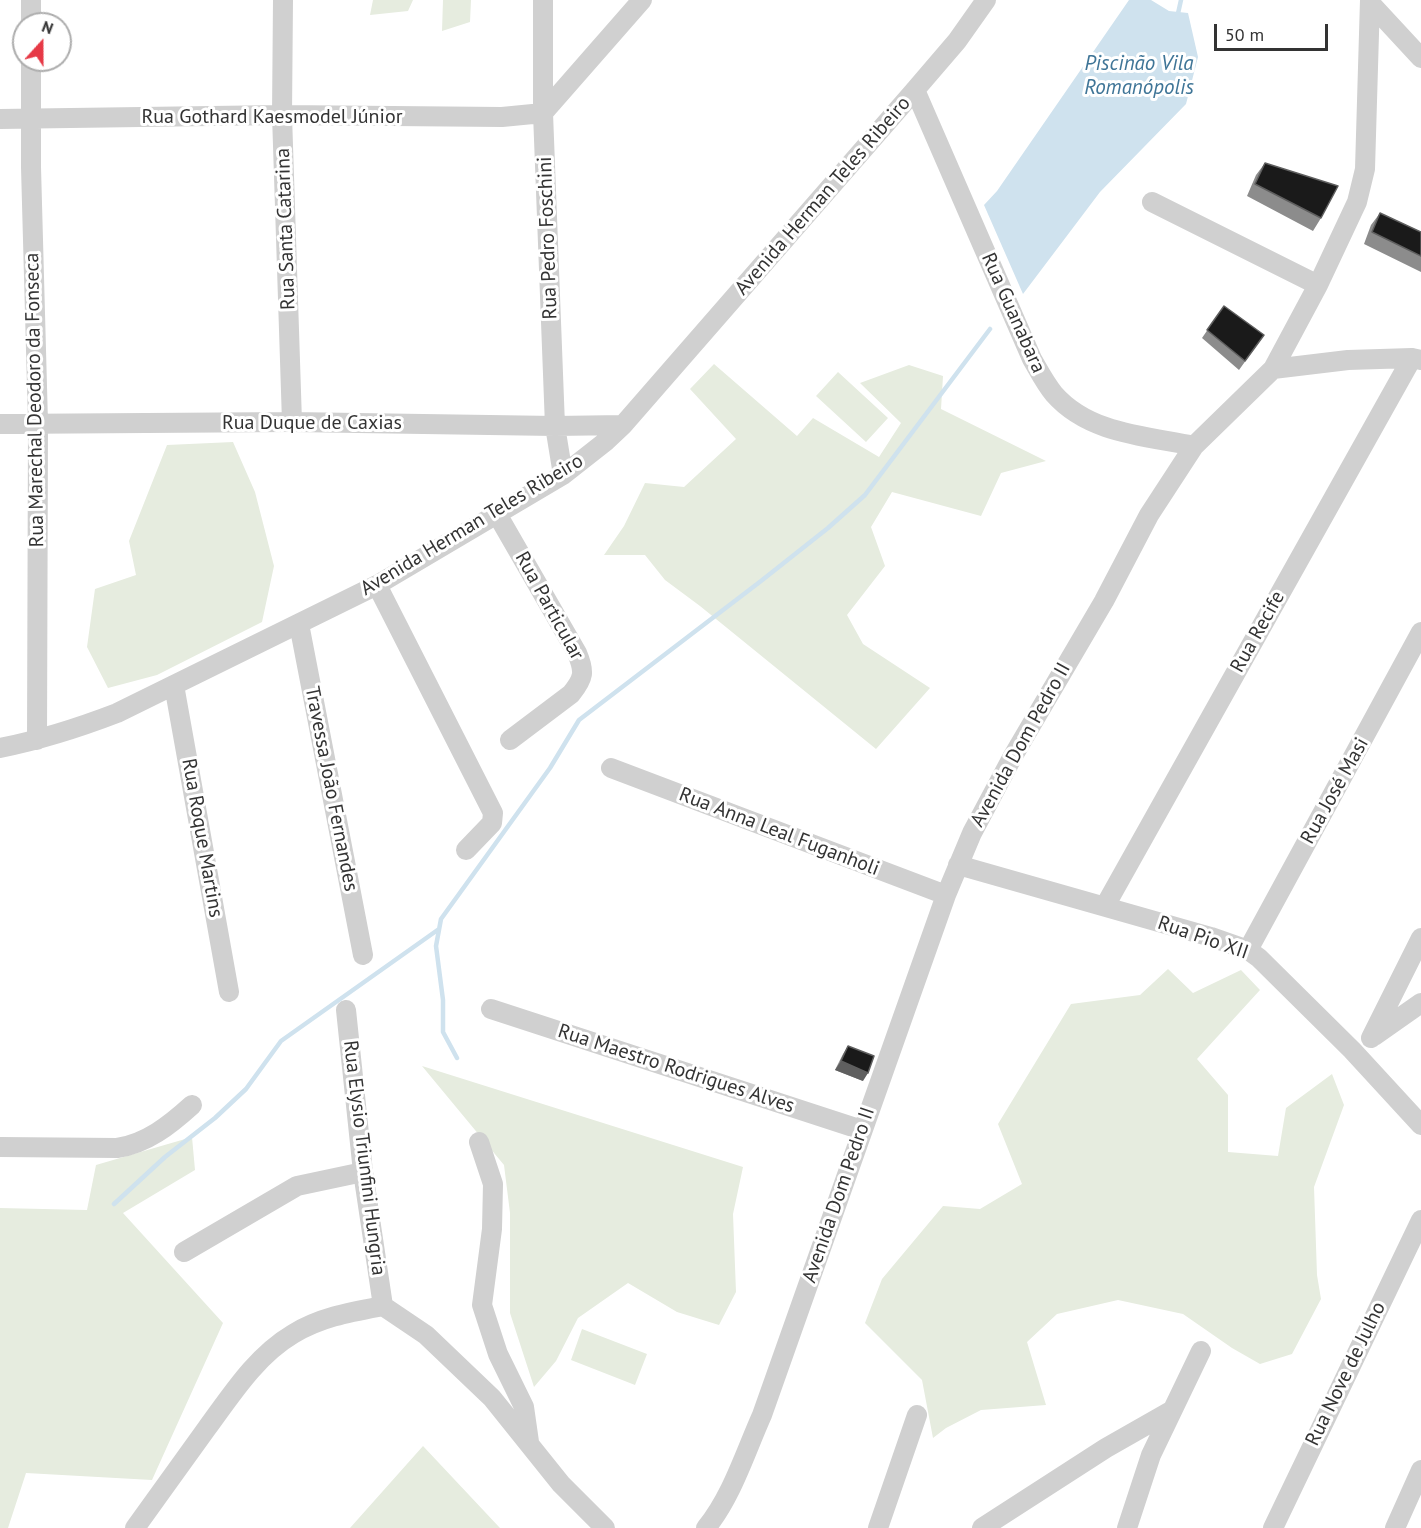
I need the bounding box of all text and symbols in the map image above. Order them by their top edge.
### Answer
north arrow [12,12,72,72]
scale bar [1217,12,1331,50]
text: N [39,16,56,38]
text: 50 m [1225,23,1264,46]
water label: Piscinão Vila Romanópolis [1084,51,1194,101]
street label: Avenida Herman Teles Ribeiro [730,92,916,300]
street label: Rua Gothard Kaesmodel Júnior [142,105,402,129]
street label: Rua Santa Catarina [271,148,301,310]
street label: Rua Pedro Foschini [533,156,563,320]
street label: Rua Guanabara [976,249,1050,377]
street label: Rua Marechal Deodoro da Fonseca [20,252,50,548]
street label: Rua Duque de Caxias [222,411,402,435]
street label: Avenida Herman Teles Ribeiro [356,449,588,601]
street label: Rua Particular [509,548,589,664]
street label: Rua Recife [1226,587,1290,677]
street label: Avenida Dom Pedro II [966,659,1076,831]
street label: Travessa João Fernandes [299,684,363,894]
street label: Rua José Masi [1296,734,1374,848]
street label: Rua Roque Martins [176,757,228,919]
street label: Rua Anna Leal Fuganholi [675,783,883,881]
street label: Rua Pio XII [1154,911,1252,965]
street label: Rua Maestro Rodrigues Alves [555,1019,797,1119]
street label: Rua Elysio Triunfini Hungria [338,1039,390,1277]
street label: Avenida Dom Pedro II [798,1104,880,1286]
street label: Rua Nove de Julho [1301,1298,1391,1450]

